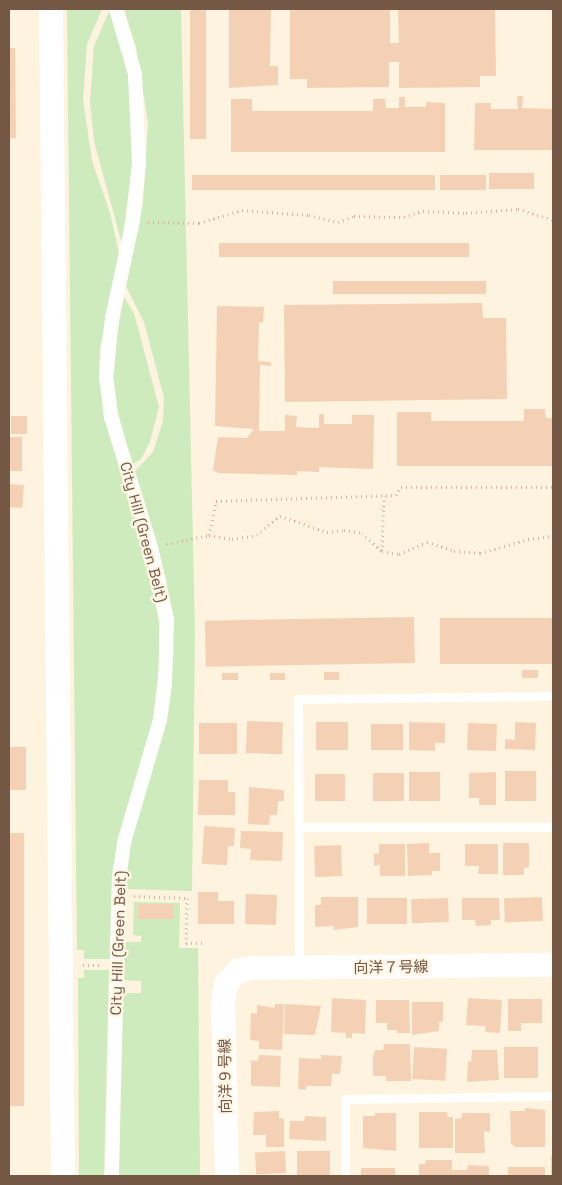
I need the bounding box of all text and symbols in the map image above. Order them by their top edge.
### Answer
street label: City Hill (Green Belt) [117,460,171,604]
street label: City Hill (Green Belt) [106,870,130,1016]
street label: 向洋７号線 [353,957,429,977]
street label: 向洋９号線 [215,1038,235,1114]

